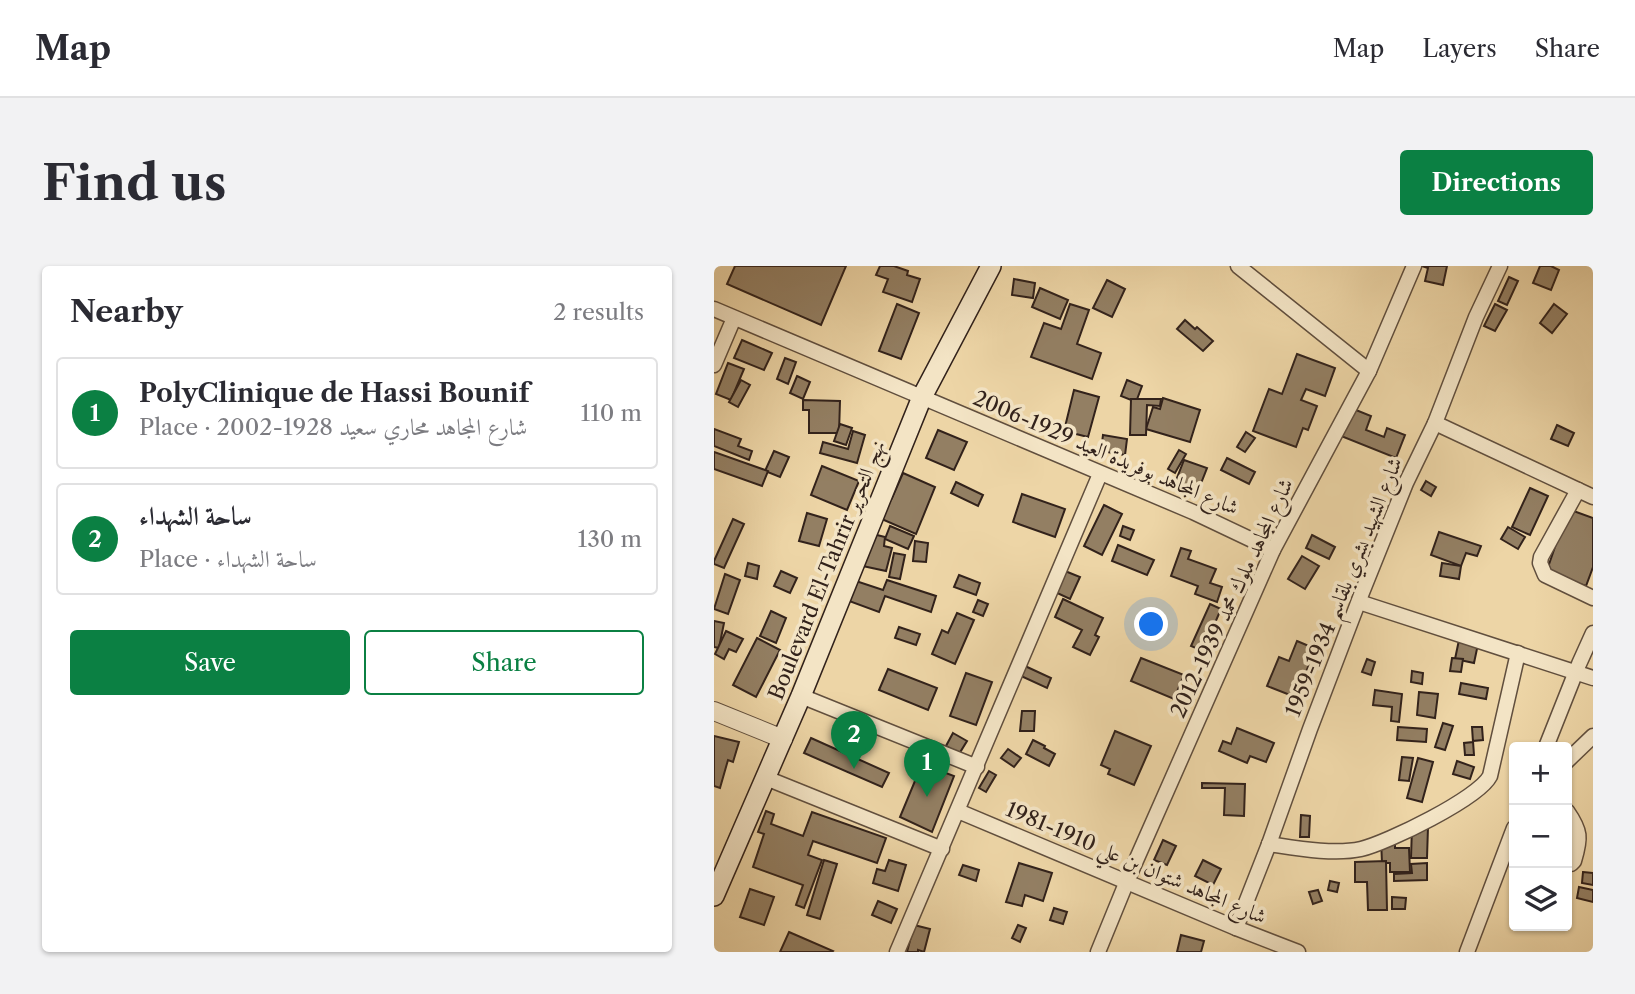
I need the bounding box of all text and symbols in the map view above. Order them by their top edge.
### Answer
text: Map [35,28,111,69]
text: Map [1333,34,1384,63]
text: Layers [1422,34,1497,63]
text: Share [1535,34,1600,63]
button: Directions [1400,150,1593,215]
text: Find us [42,152,226,213]
text: Nearby [70,293,183,330]
text: 2 results [553,298,644,326]
text: PolyClinique de Hassi Bounif [139,377,529,409]
street label: شارع المجاهد بوفريدة العيد 1929-2006 [967,385,1243,525]
text: 1 [90,399,100,427]
text: 110 m [581,399,642,427]
text: Place · شارع المجاهد محاري سعيد 1928-2002 [139,413,527,441]
street label: Boulevard El-Tahrir نهج التحرير [763,436,897,706]
street label: شارع الشهيد بشري بلقاسم 1934-1959 [1280,454,1415,723]
street label: شارع المجاهد ملوك محمد 1939-2012 [1165,474,1303,724]
text: ساحة الشهداء [139,500,252,532]
text: 2 [88,525,102,553]
text: 130 m [578,525,642,553]
text: Place · ساحة الشهداء [139,545,317,573]
your location [1134,607,1168,641]
button: Save [70,630,350,695]
button: Share [364,630,644,695]
pin: 2 [831,711,877,769]
pin: 1 [904,739,950,797]
map controls [1509,742,1572,931]
button: + [1509,742,1572,805]
street label: شارع المجاهد شتوان بن علي 1910-1981 [999,796,1270,936]
button: − [1509,805,1572,868]
button: layers [1509,868,1572,931]

